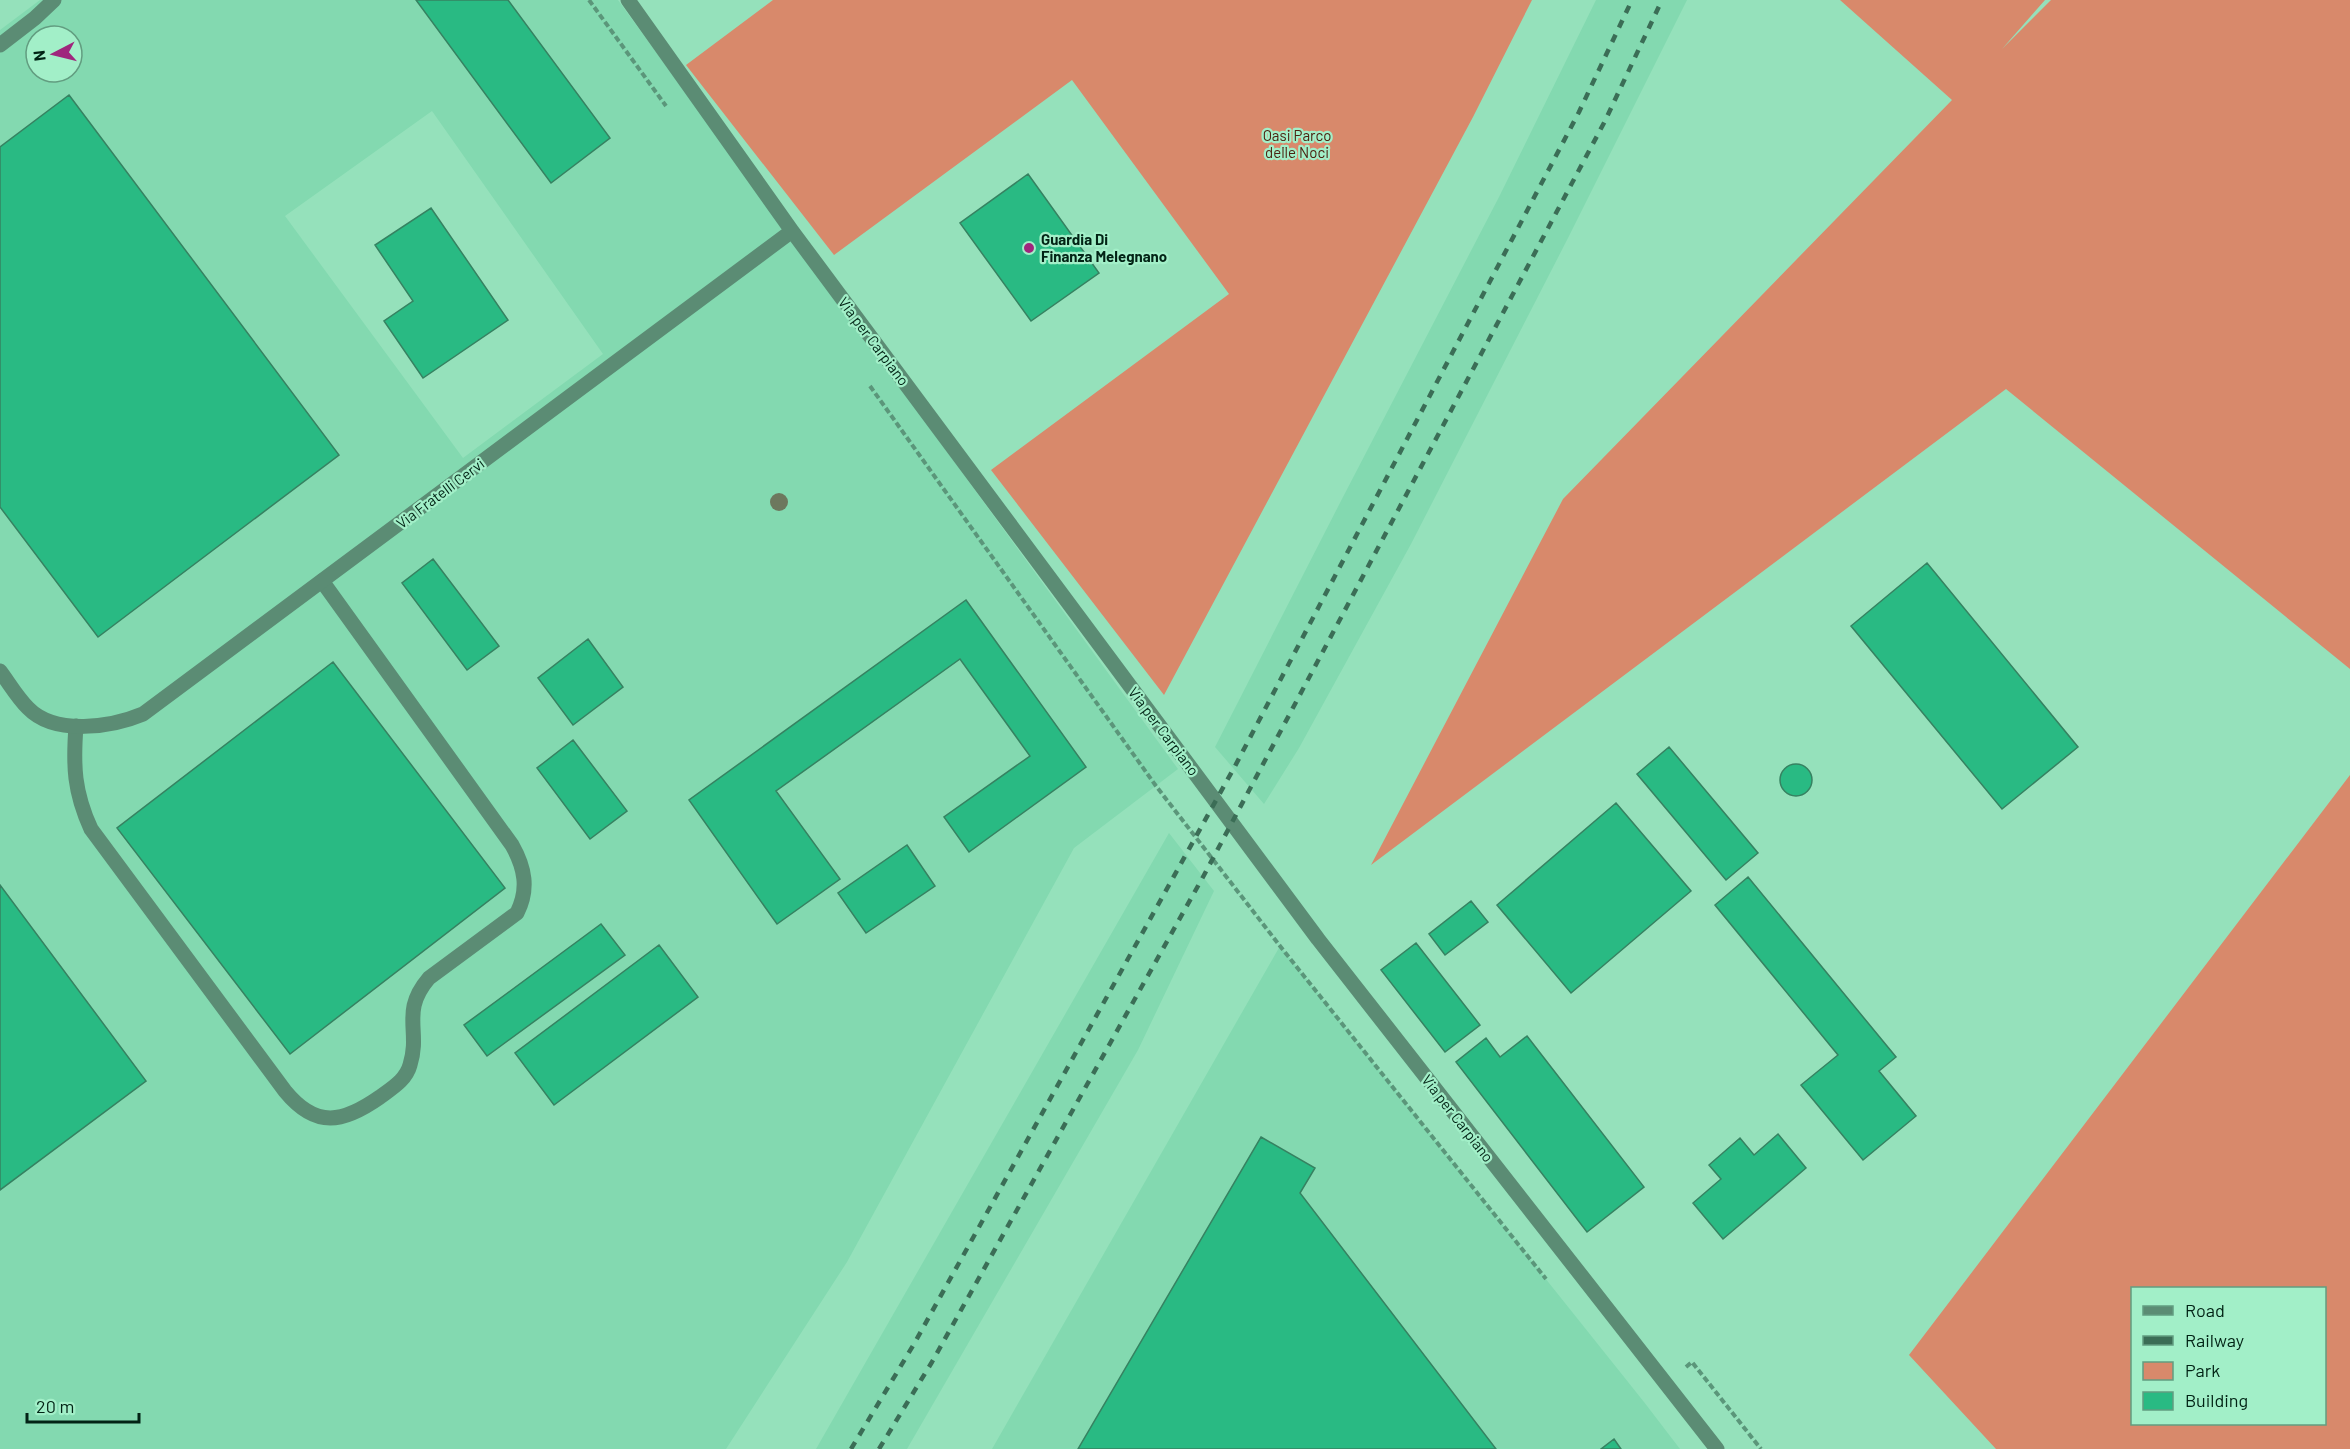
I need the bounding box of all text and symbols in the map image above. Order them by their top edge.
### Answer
north arrow [24,24,84,84]
text: N [29,49,49,62]
park label: Oasi Parco delle Noci [1263,126,1331,161]
place label: Guardia Di Finanza Melegnano [1041,230,1167,265]
marker: Guardia Di Finanza Melegnano [1022,241,1036,255]
street label: Via per Carpiano [835,293,913,389]
street label: Via Fratelli Cervi [392,454,488,532]
street label: Via per Carpiano [1125,683,1203,779]
street label: Via per Carpiano [1418,1071,1498,1165]
legend [2131,1287,2326,1425]
text: Road [2185,1299,2225,1321]
text: Railway [2185,1329,2244,1351]
text: Park [2185,1359,2220,1381]
scale bar [27,1386,140,1424]
text: Building [2185,1389,2248,1411]
text: 20 m [36,1395,74,1417]

